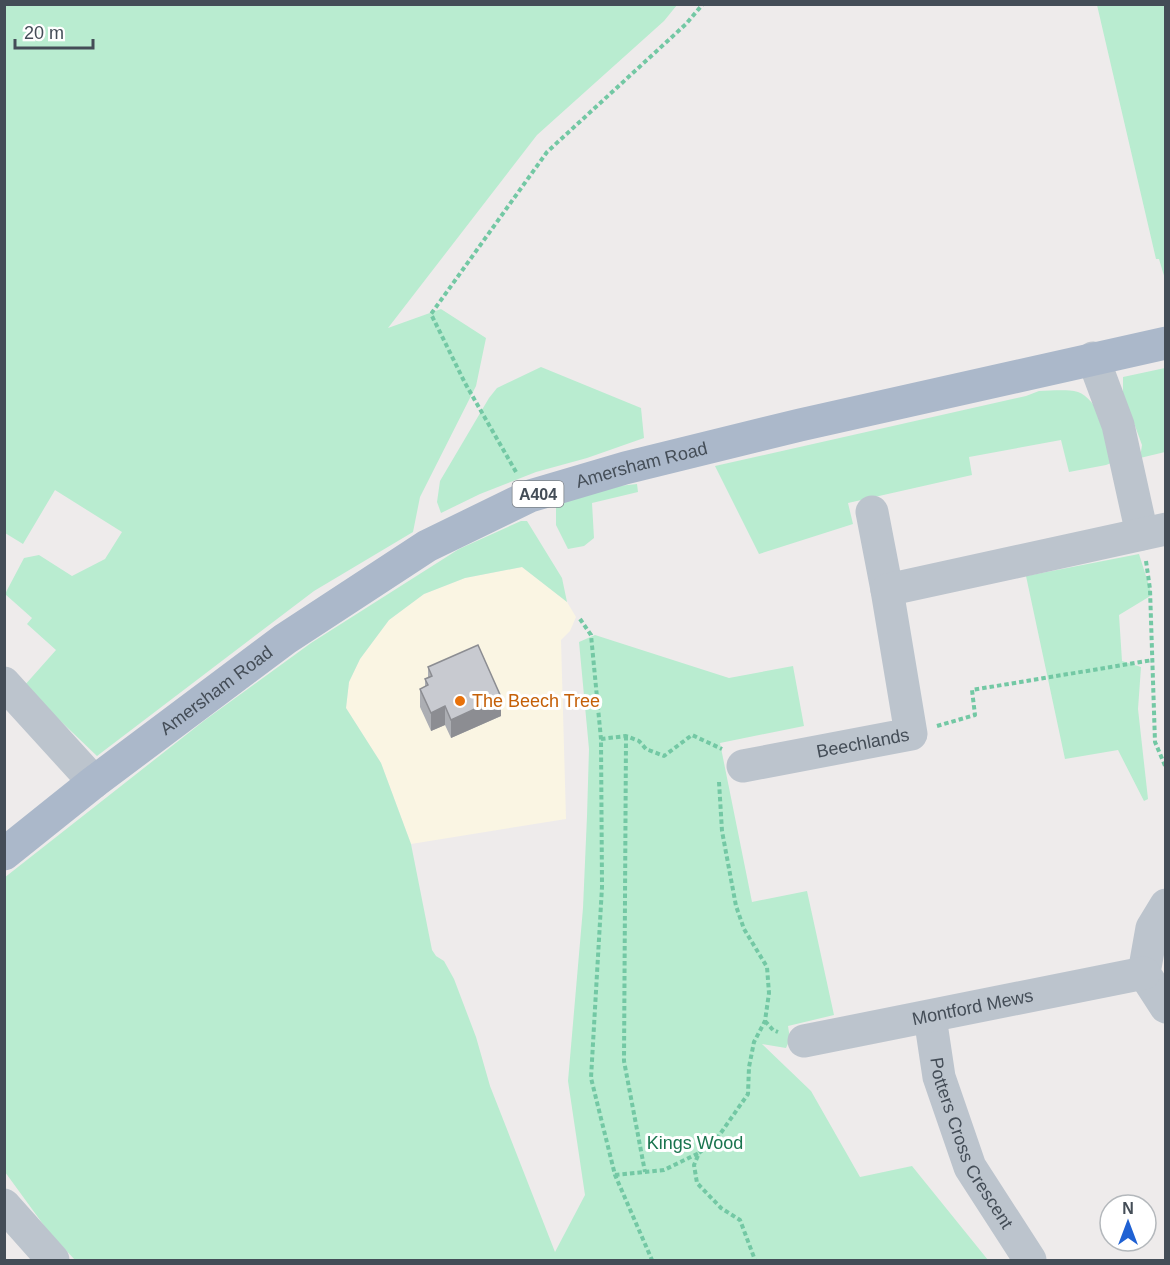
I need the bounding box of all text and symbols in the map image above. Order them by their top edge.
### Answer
scale bar [15,12,93,50]
text: 20 m [24,23,64,43]
street label: Amersham Road [574,438,709,492]
road number: A404 [512,481,564,507]
street label: Amersham Road [156,642,276,739]
place label: The Beech Tree [472,691,600,711]
marker: The Beech Tree [453,694,467,708]
street label: Beechlands [815,725,911,762]
street label: Montford Mews [910,985,1035,1029]
street label: Potters Cross Crescent [926,1056,1017,1232]
park label: Kings Wood [647,1133,743,1153]
north arrow [1098,1193,1158,1253]
text: N [1122,1200,1134,1217]

